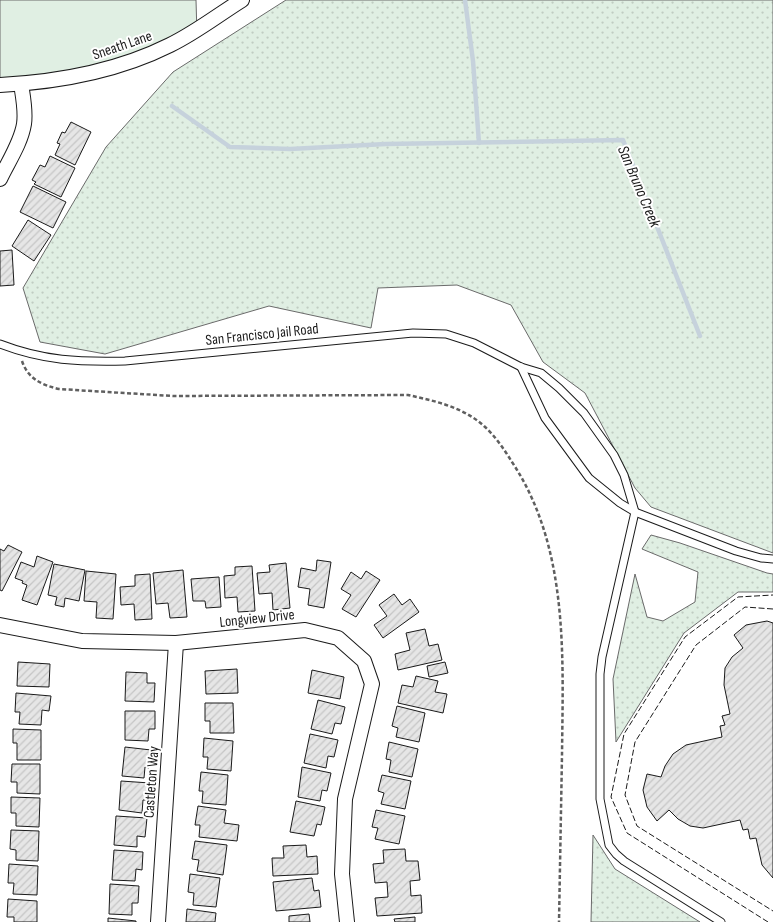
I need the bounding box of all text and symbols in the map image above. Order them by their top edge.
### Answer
street label: Sneath Lane [90,26,154,65]
water label: San Bruno Creek [613,143,665,231]
street label: San Francisco Jail Road [205,319,319,350]
street label: Longview Drive [219,605,296,632]
street label: Castleton Way [140,745,163,819]

